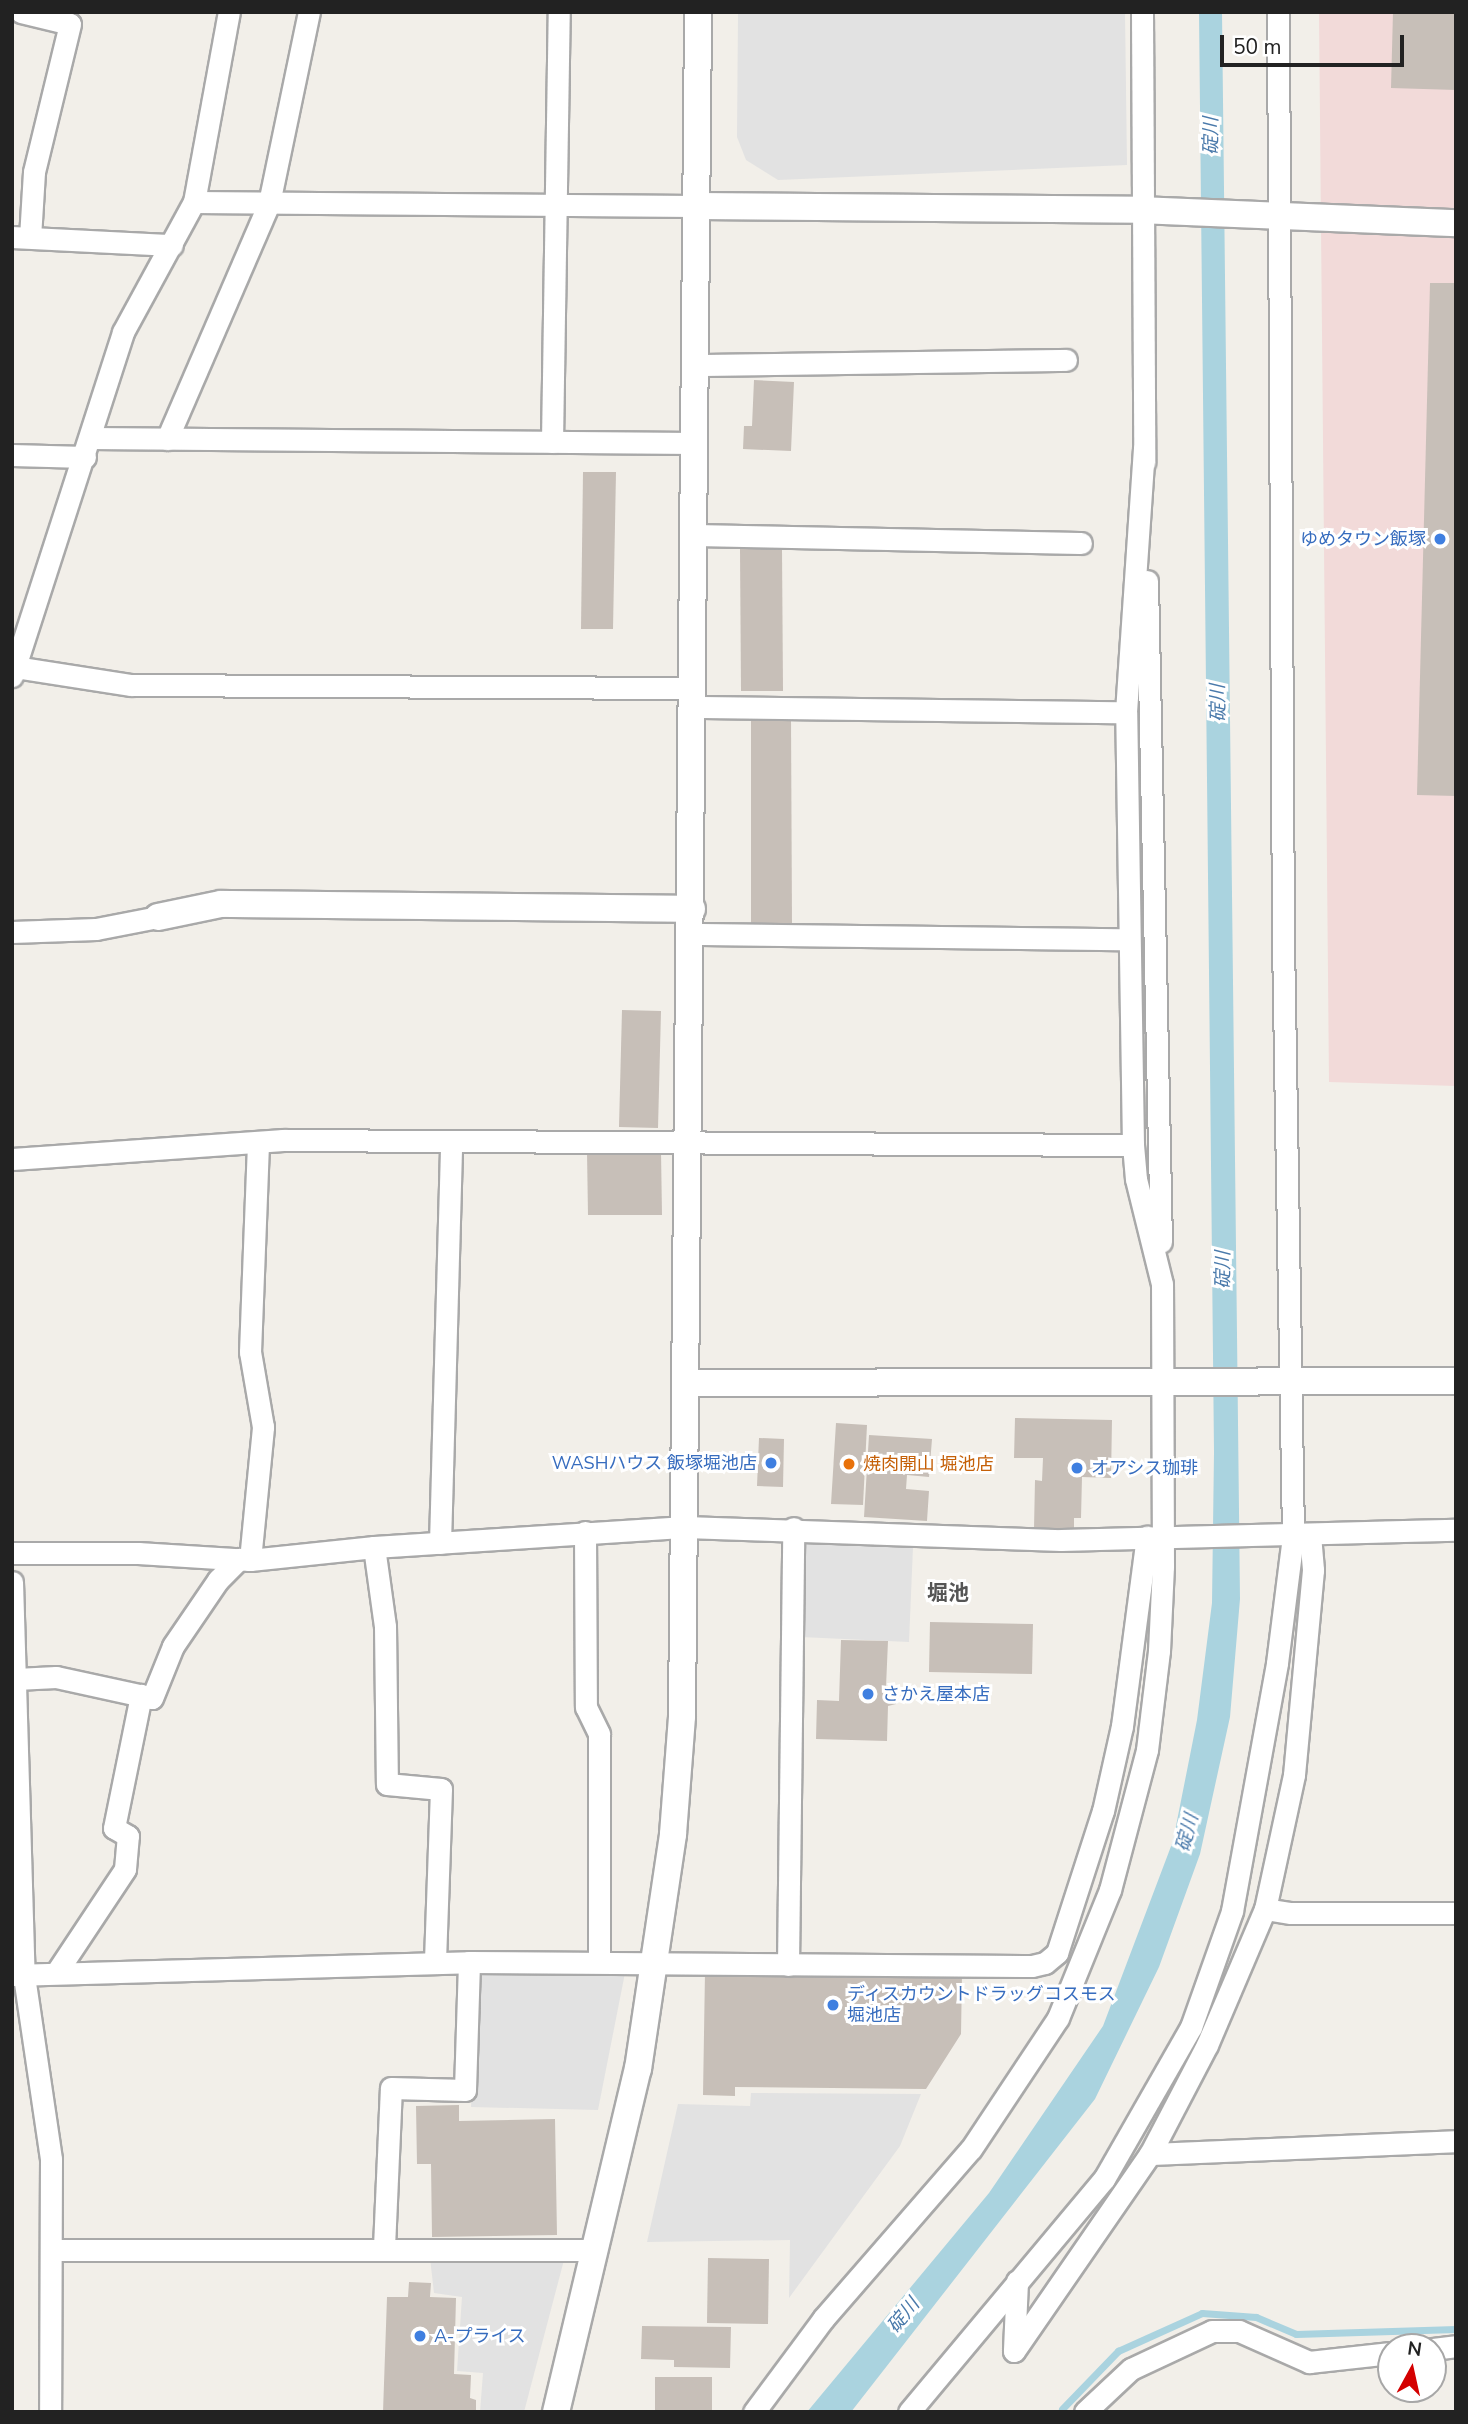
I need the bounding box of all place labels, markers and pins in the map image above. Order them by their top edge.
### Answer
place label: ゆめタウン飯塚 [1300,528,1426,550]
marker: ゆめタウン飯塚 [1432,531,1448,547]
place label: WASHハウス 飯塚堀池店 [552,1452,757,1474]
place label: 焼肉開山 堀池店 [863,1453,994,1475]
marker: WASHハウス 飯塚堀池店 [763,1455,779,1471]
marker: 焼肉開山 堀池店 [841,1456,857,1472]
place label: オアシス珈琲 [1091,1457,1199,1479]
marker: オアシス珈琲 [1069,1460,1085,1476]
place label: さかえ屋本店 [882,1683,990,1705]
marker: さかえ屋本店 [860,1686,876,1702]
place label: ディスカウントドラッグコスモス 堀池店 [847,1984,1117,2026]
marker: ディスカウントドラッグコスモス 堀池店 [825,1997,841,2013]
place label: A-プライス [434,2325,526,2347]
marker: A-プライス [412,2328,428,2344]

